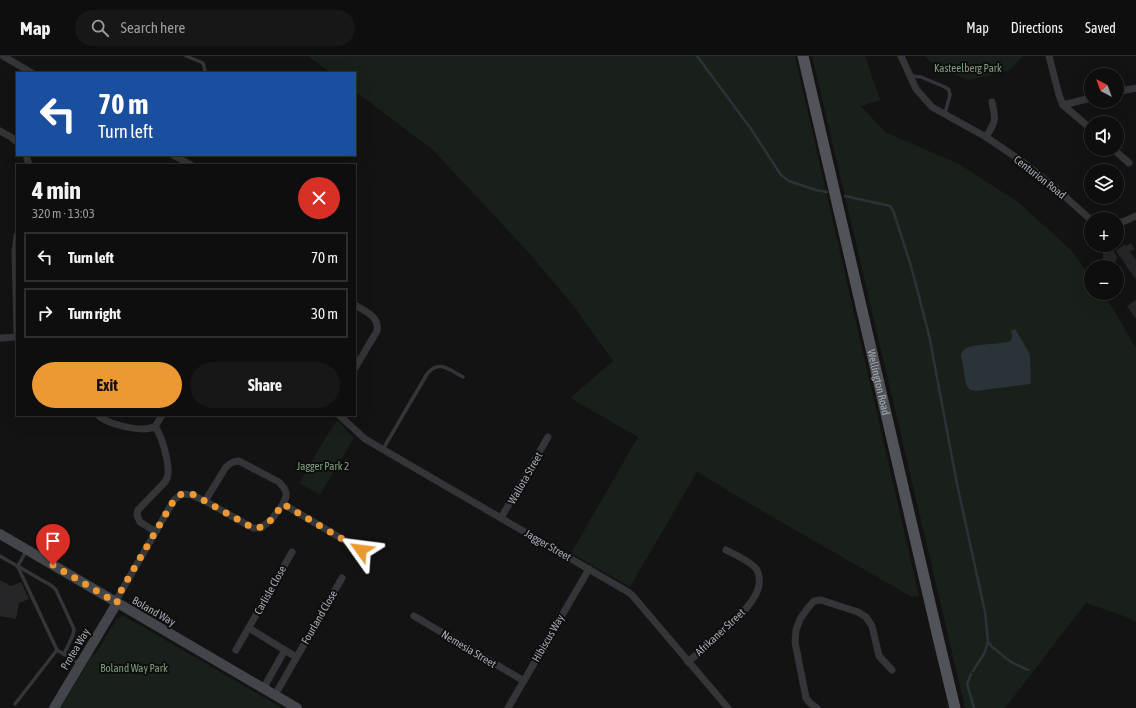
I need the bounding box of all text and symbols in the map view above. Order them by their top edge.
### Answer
search box [75,10,355,46]
text: Map [20,17,51,39]
icon: search [89,17,111,39]
text: Search here [121,19,185,36]
text: Map [966,20,989,36]
text: Directions [1011,20,1063,36]
text: Saved [1085,20,1116,36]
park label: Kasteelberg Park [934,62,1002,74]
north arrow [1084,68,1124,108]
map controls [1084,68,1124,300]
icon: left [32,88,84,140]
text: 70 m [98,88,148,120]
button: sound [1084,116,1124,156]
text: Turn left [98,121,153,142]
street label: Centurion Road [1012,153,1068,201]
button: layers [1084,164,1124,204]
text: 4 min [32,177,81,204]
button: close [298,177,340,219]
text: 320 m · 13:03 [32,206,95,221]
button: + [1084,212,1124,252]
icon: left [34,246,56,268]
text: Turn left [68,249,114,266]
text: 70 m [311,249,338,266]
button: − [1084,260,1124,300]
icon: right [34,302,56,324]
text: Turn right [68,305,121,322]
text: 30 m [311,305,338,322]
street label: Wellington Road [865,348,892,416]
button: Exit [32,362,182,408]
button: Share [190,362,340,408]
street label: Wallota Street [505,450,545,506]
park label: Jagger Park 2 [297,460,349,472]
pin [36,524,70,565]
street label: Jagger Street [523,527,573,563]
position arrow [340,529,382,571]
icon: arrive [42,530,64,552]
street label: Carlisle Close [252,564,288,616]
street label: Fourland Close [299,588,339,646]
street label: Boland Way [130,594,178,628]
street label: Afrikaner Street [693,606,747,658]
street label: Hibiscus Way [530,612,567,664]
street label: Protea Way [58,626,92,672]
street label: Nemesia Street [440,628,498,670]
park label: Boland Way Park [100,662,168,674]

